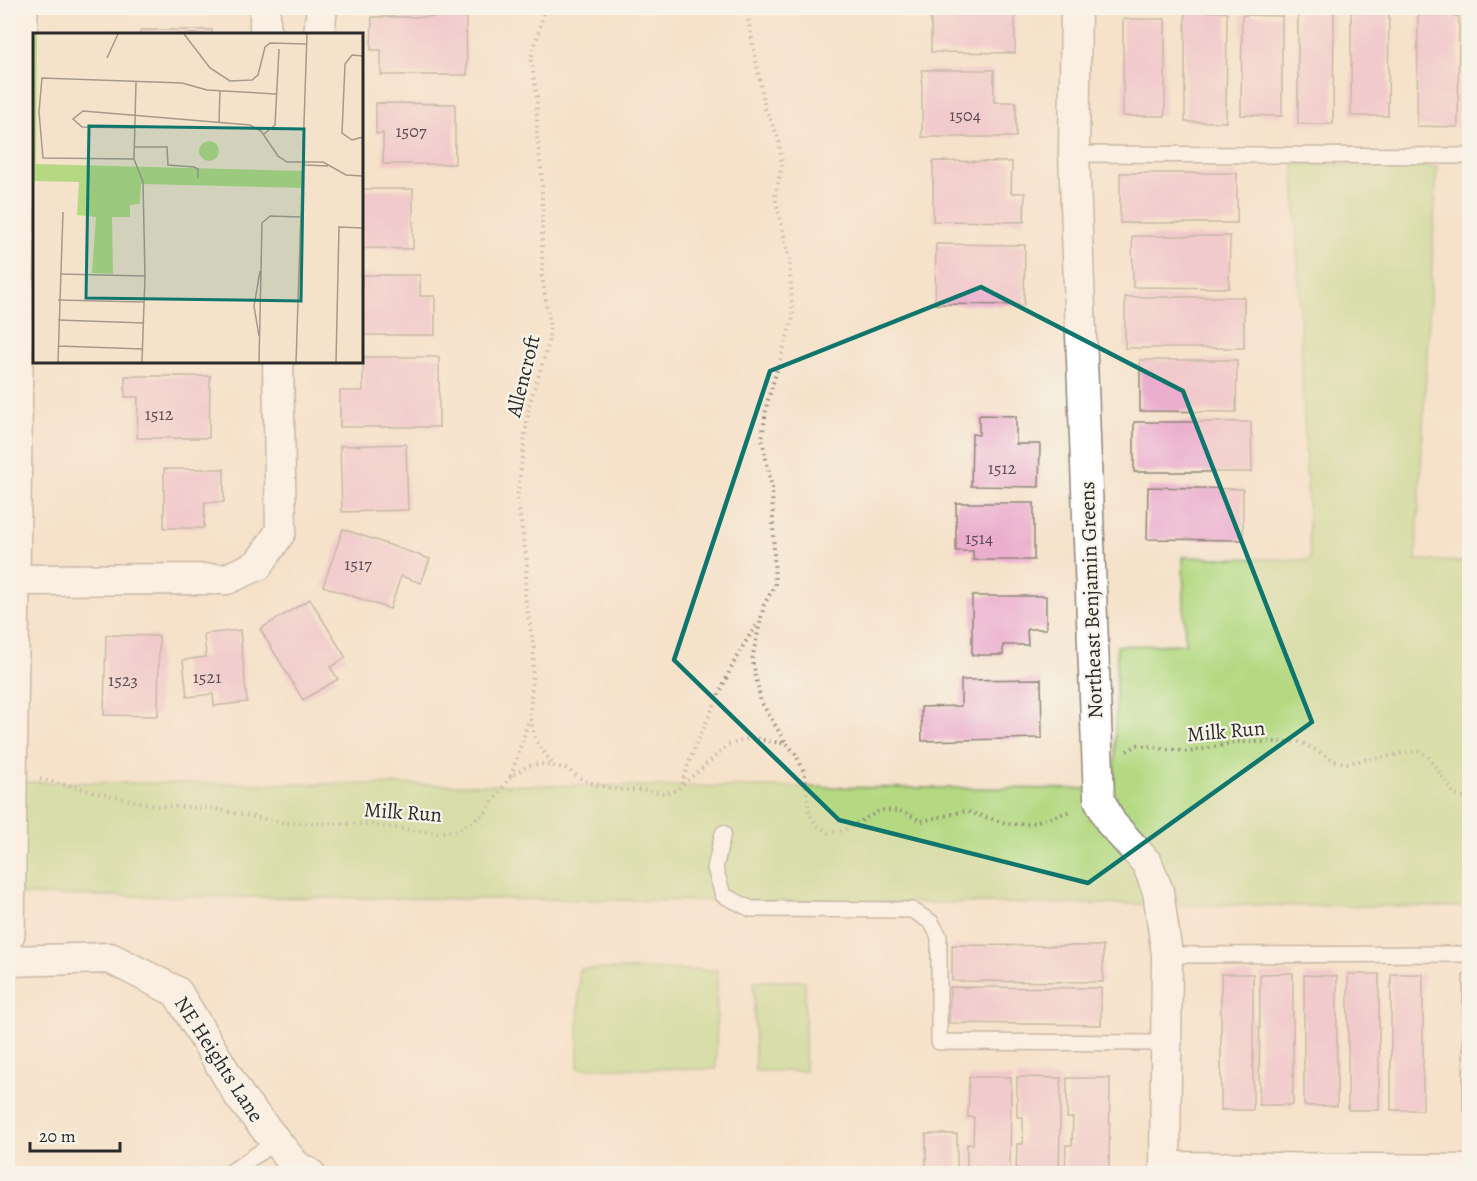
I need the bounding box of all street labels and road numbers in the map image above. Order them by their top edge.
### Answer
street label: Allencroft [499,332,547,421]
street label: Northeast Benjamin Greens [1073,481,1109,719]
street label: Milk Run [1186,714,1266,748]
street label: Milk Run [363,795,443,829]
street label: NE Heights Lane [168,991,270,1127]

